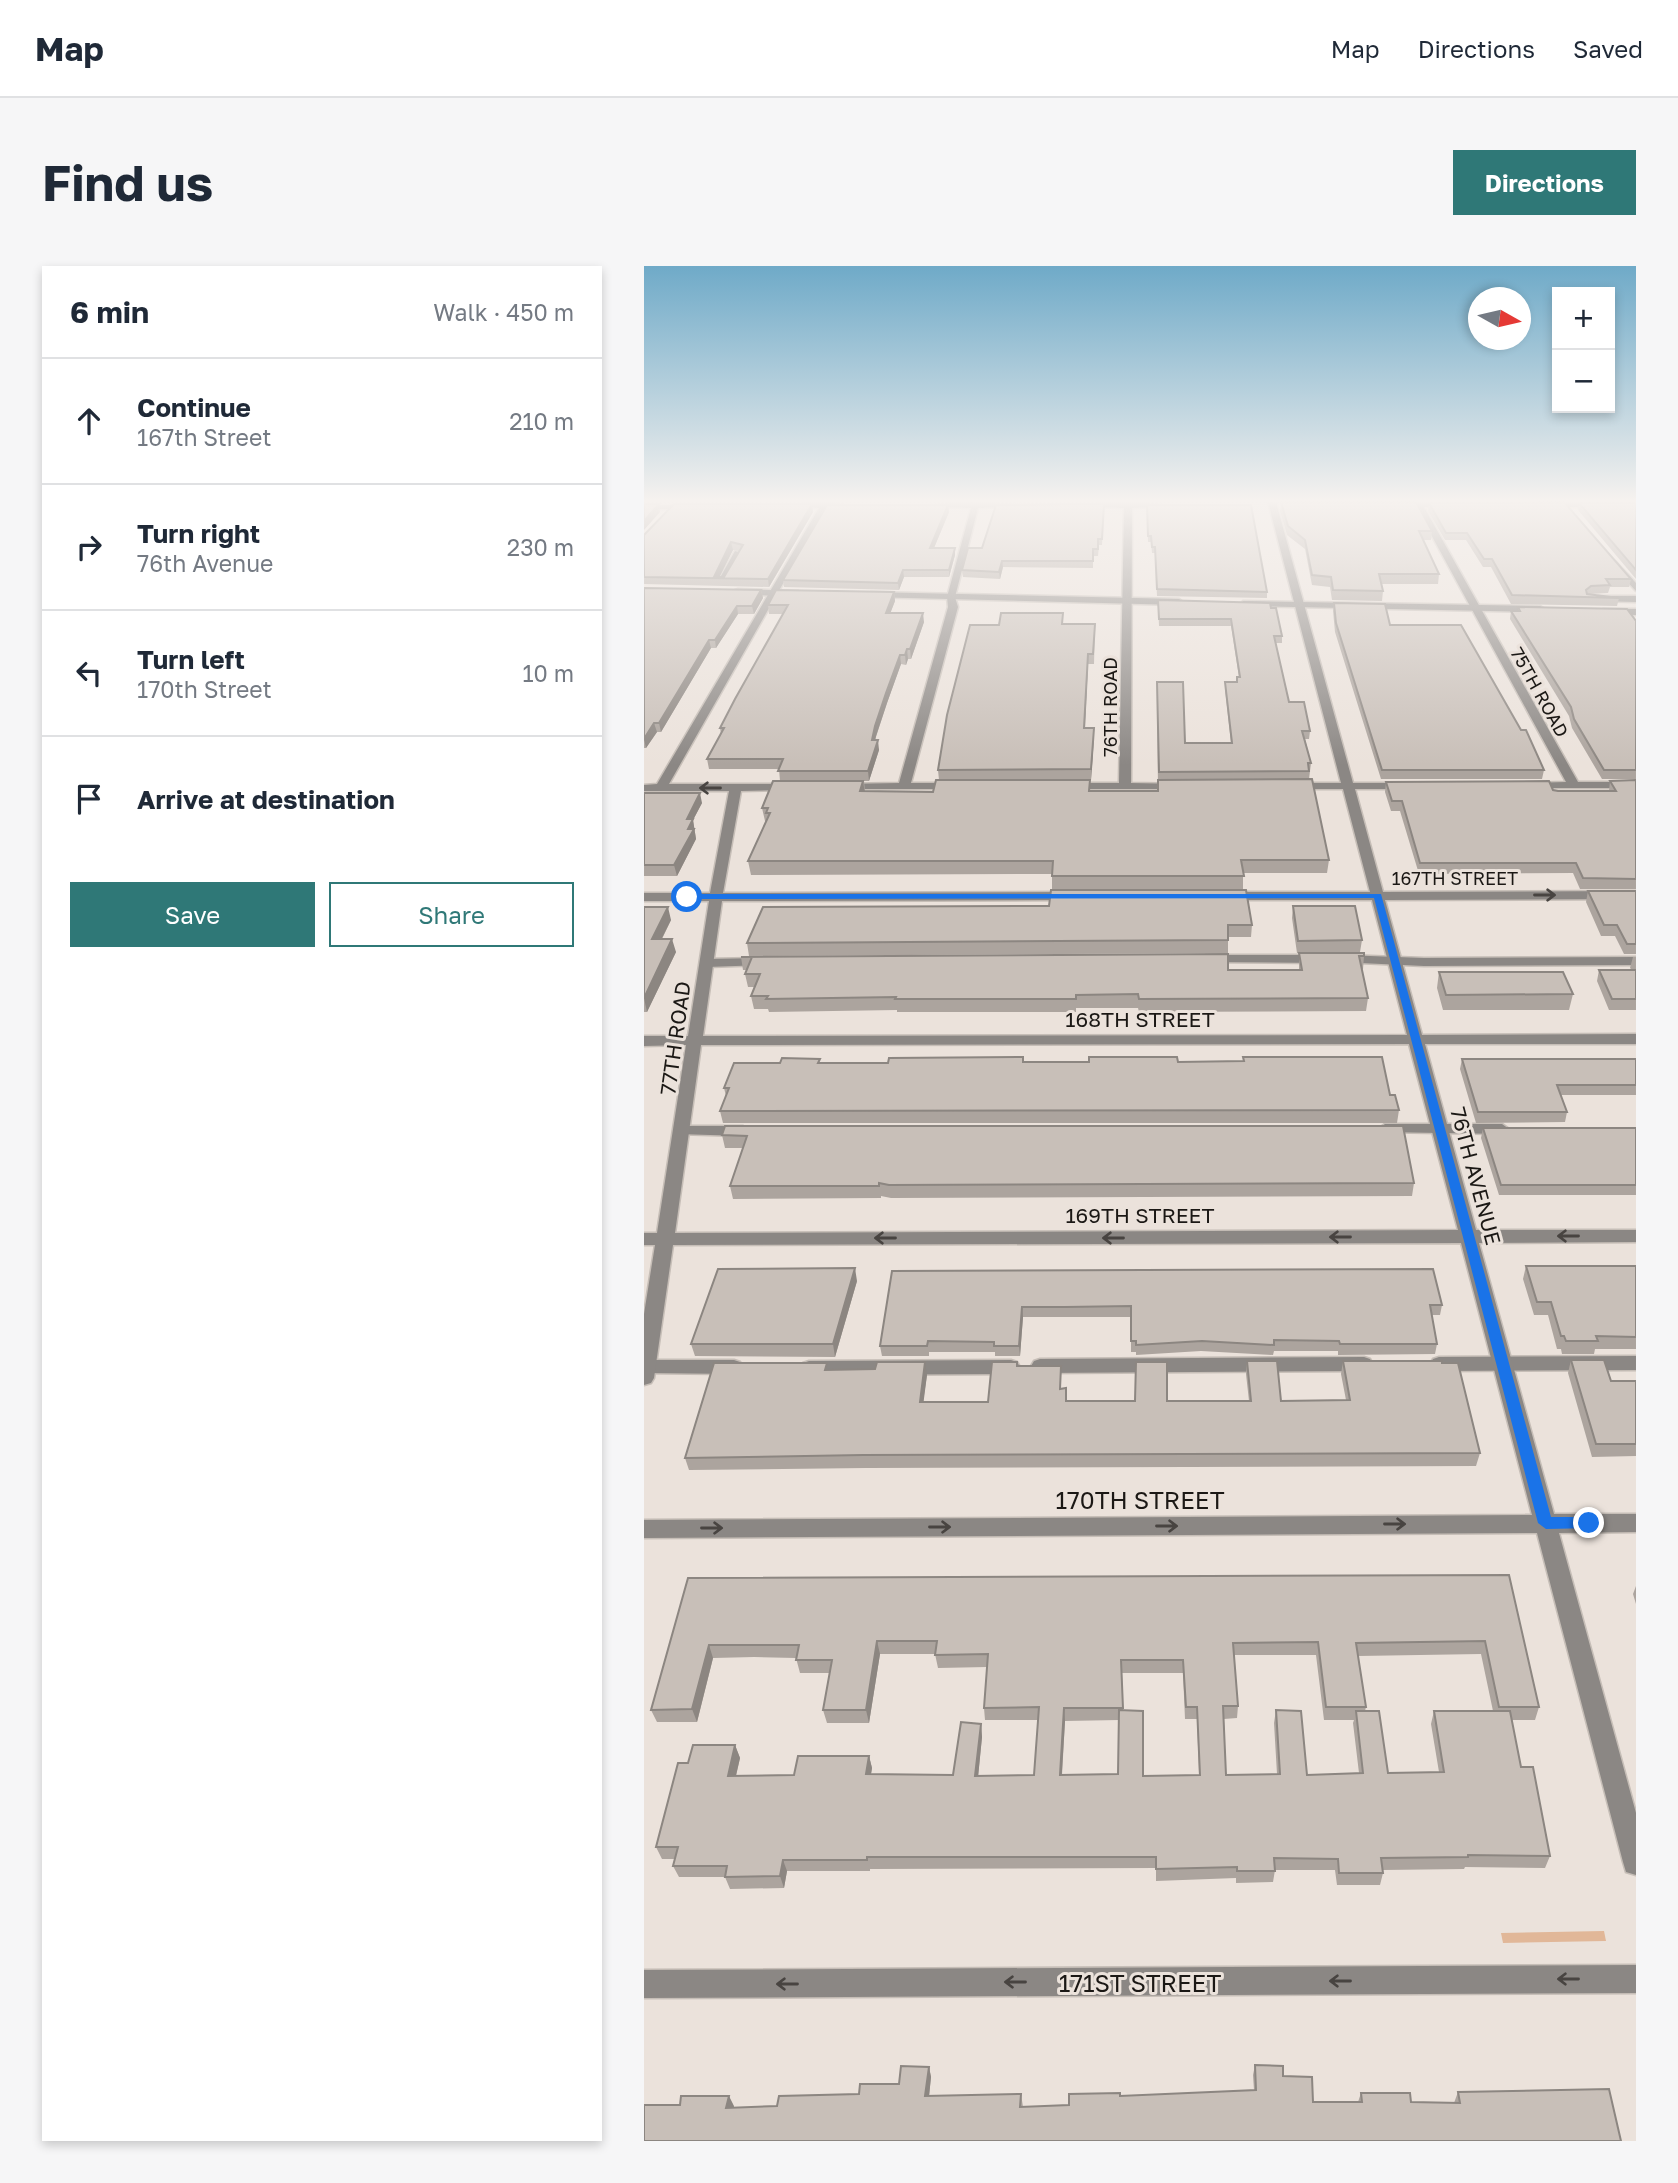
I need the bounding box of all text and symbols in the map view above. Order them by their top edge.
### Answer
text: Map [35,29,104,68]
text: Map [1331,34,1380,63]
text: Directions [1418,34,1535,63]
text: Saved [1573,34,1643,63]
button: Directions [1453,150,1636,215]
text: Find us [42,153,213,212]
north arrow [1468,287,1531,350]
map controls [1552,287,1615,413]
button: + [1552,287,1615,350]
text: 6 min [70,294,149,330]
text: Walk · 450 m [433,298,574,326]
button: − [1552,350,1615,413]
text: Continue [137,392,251,423]
icon: ahead [70,402,108,440]
text: 210 m [509,407,574,435]
text: 167th Street [137,423,271,451]
text: Turn right [137,518,260,549]
icon: right [70,528,108,566]
text: 230 m [507,533,574,561]
text: 76th Avenue [137,549,273,577]
street label: 75TH ROAD [1506,643,1574,741]
text: Turn left [137,644,245,675]
icon: left [70,654,108,692]
street label: 76TH ROAD [1099,657,1121,757]
text: 10 m [522,659,574,687]
text: 170th Street [137,675,272,703]
icon: arrive [70,780,108,818]
one-way arrow [699,781,722,795]
text: Arrive at destination [137,784,395,815]
street label: 167TH STREET [1392,867,1518,889]
route start [671,881,702,912]
button: Save [70,882,315,947]
button: Share [329,882,574,947]
one-way arrow [1533,888,1556,902]
street label: 77TH ROAD [654,979,696,1097]
street label: 168TH STREET [1065,1006,1215,1032]
street label: 76TH AVENUE [1445,1104,1507,1248]
street label: 169TH STREET [1065,1202,1215,1228]
one-way arrow [1557,1229,1580,1243]
one-way arrow [1329,1230,1352,1244]
one-way arrow [1102,1231,1125,1245]
one-way arrow [874,1232,897,1245]
street label: 170TH STREET [1055,1485,1225,1514]
route end [1573,1507,1604,1538]
one-way arrow [1383,1517,1406,1531]
one-way arrow [1155,1519,1178,1532]
one-way arrow [928,1520,951,1534]
one-way arrow [700,1521,723,1535]
street label: 171ST STREET [1059,1968,1221,1997]
one-way arrow [1557,1972,1580,1986]
one-way arrow [1329,1974,1352,1987]
one-way arrow [1004,1975,1027,1989]
one-way arrow [776,1977,799,1991]

